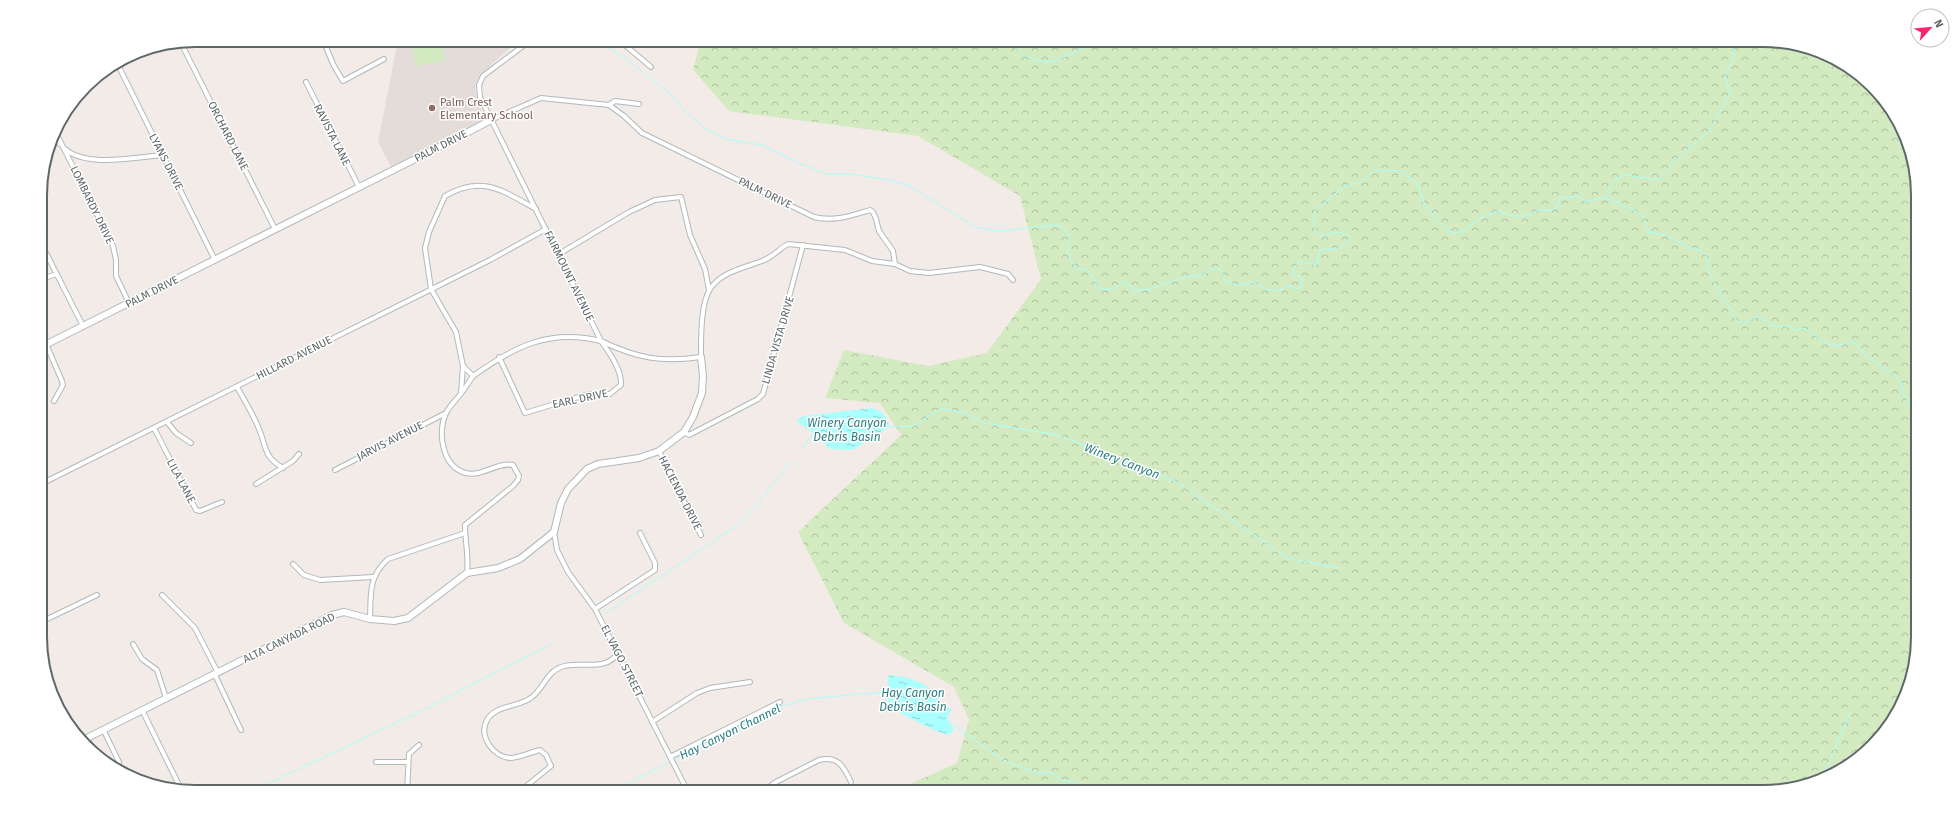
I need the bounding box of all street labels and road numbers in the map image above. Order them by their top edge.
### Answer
street label: ORCHARD LANE [205,99,251,173]
street label: RAVISTA LANE [311,102,353,168]
street label: PALM DRIVE [412,127,470,165]
street label: LYANS DRIVE [146,132,186,193]
street label: LOMBARDY DRIVE [67,164,117,246]
street label: PALM DRIVE [736,174,794,212]
street label: FAIRMOUNT AVENUE [541,229,597,324]
street label: PALM DRIVE [123,273,181,311]
street label: LINDA VISTA DRIVE [759,294,797,385]
street label: HILLARD AVENUE [254,333,334,383]
street label: EARL DRIVE [551,387,609,411]
street label: JARVIS AVENUE [354,419,426,463]
street label: HACIENDA DRIVE [656,454,704,532]
street label: LILA LANE [164,456,198,506]
street label: ALTA CANYADA ROAD [241,610,337,666]
street label: EL VAGO STREET [598,623,646,700]

